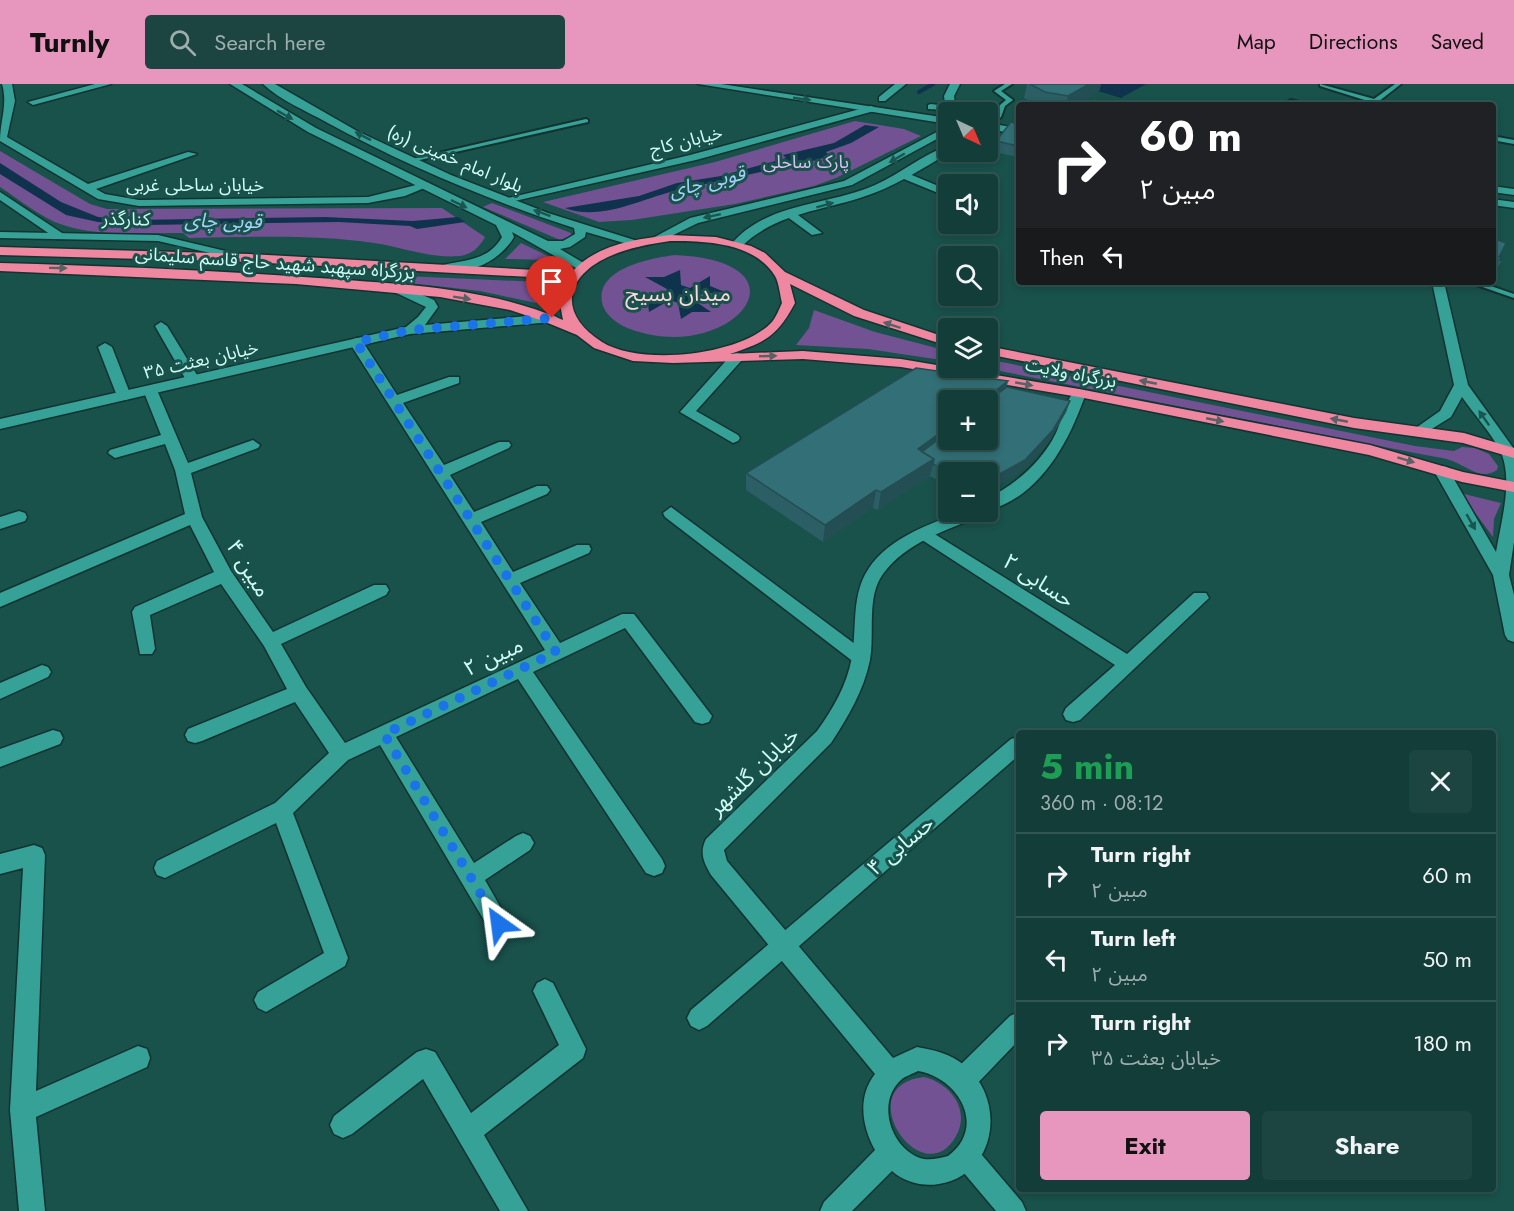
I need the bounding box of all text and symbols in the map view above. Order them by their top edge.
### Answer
search box [145,15,565,69]
text: Turnly [30,22,109,63]
icon: search [166,26,199,59]
text: Search here [214,26,326,58]
text: Map [1237,27,1276,57]
text: Directions [1309,27,1398,57]
text: Saved [1431,27,1484,57]
one-way arrow [793,94,812,103]
north arrow [938,102,998,162]
map controls [938,102,998,522]
text: 60 m [1139,106,1242,167]
one-way arrow [277,109,294,119]
street label: بلوار امام خمینی (ره) [383,119,527,200]
street label: خیابان کاج [647,119,725,163]
icon: right [1040,126,1118,204]
one-way arrow [354,131,371,141]
park label: پارک ساحلی [763,149,849,175]
one-way arrow [888,153,905,163]
water label: قوبی چای [666,158,750,205]
text: مبین ۲ [1139,170,1216,209]
street label: خیابان ساحلی غربی [126,172,264,198]
button: sound [938,174,998,234]
one-way arrow [450,199,467,208]
one-way arrow [816,200,834,210]
street label: کنارگذر [101,206,151,232]
water label: قوبی چای [184,206,264,236]
one-way arrow [533,208,551,217]
one-way arrow [703,211,721,221]
street label: بزرگراه سپهبد شهید حاج قاسم سلیمانی [134,240,416,286]
icon: left [1097,240,1130,273]
text: Then [1040,241,1085,273]
button: search [938,246,998,306]
pin [526,256,577,318]
one-way arrow [49,263,68,273]
icon: arrive [535,265,568,298]
district label: میدان بسیج [625,277,731,310]
one-way arrow [453,294,472,303]
button: layers [938,318,998,378]
one-way arrow [883,320,901,329]
street label: خیابان بعثت ۳۵ [141,334,261,386]
one-way arrow [758,351,777,360]
street label: بزرگراه ولایت [1023,351,1119,395]
one-way arrow [1138,377,1157,386]
one-way arrow [1014,379,1033,388]
button: + [938,390,998,450]
one-way arrow [1478,410,1490,426]
one-way arrow [1329,415,1348,424]
one-way arrow [1206,416,1225,425]
one-way arrow [1397,456,1415,465]
button: − [938,462,998,522]
one-way arrow [1465,514,1476,530]
street label: مبین ۴ [219,533,279,603]
street label: حسابی ۲ [997,545,1081,615]
street label: مبین ۲ [458,628,528,684]
street label: خیابان گلشهر [700,719,806,823]
text: 5 min [1040,740,1134,792]
button: close [1409,750,1472,813]
text: 360 m · 08:12 [1040,789,1163,818]
street label: حسابی ۴ [859,807,941,883]
text: Turn right [1091,838,1191,870]
icon: right [1040,859,1073,892]
text: 60 m [1422,859,1472,891]
text: مبین ۲ [1091,876,1148,905]
position arrow [467,892,531,956]
text: Turn left [1091,922,1176,954]
icon: left [1040,943,1073,976]
text: 50 m [1423,943,1472,975]
text: مبین ۲ [1091,960,1148,989]
text: Turn right [1091,1006,1191,1038]
icon: right [1040,1027,1073,1060]
text: 180 m [1413,1027,1472,1059]
text: خیابان بعثت ۳۵ [1091,1044,1221,1073]
button: Exit [1040,1111,1250,1180]
button: Share [1262,1111,1472,1180]

